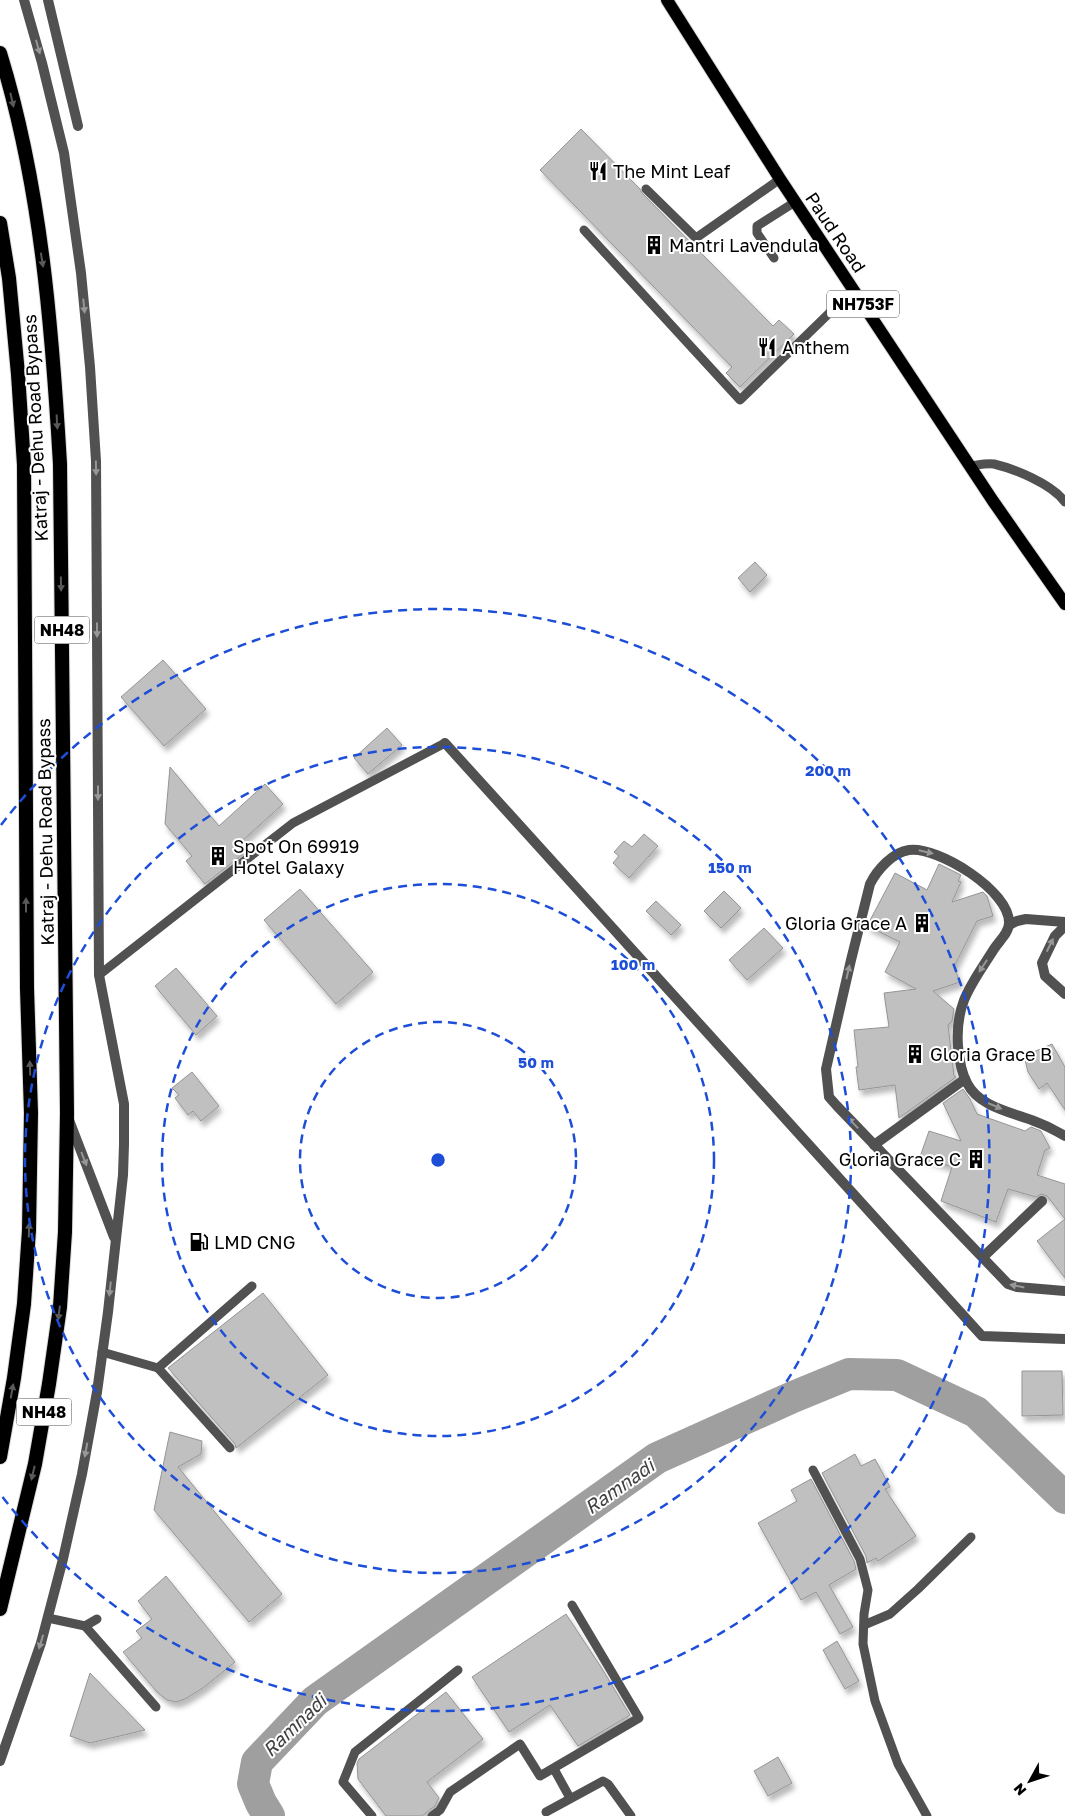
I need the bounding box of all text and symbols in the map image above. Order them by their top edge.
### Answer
one-way arrow [34,39,42,54]
one-way arrow [8,93,16,108]
restaurant icon: The Mint Leaf [587,160,609,182]
place label: The Mint Leaf [613,160,731,182]
street label: Paud Road [801,188,871,276]
building icon: Mantri Lavendula [643,234,665,256]
place label: Mantri Lavendula [669,234,818,256]
one-way arrow [38,252,46,268]
road number: NH753F [827,290,899,318]
one-way arrow [80,298,88,314]
street label: Katraj - Dehu Road Bypass [18,314,52,542]
restaurant icon: Anthem [756,336,778,358]
place label: Anthem [782,336,850,358]
one-way arrow [54,414,62,430]
one-way arrow [92,460,100,476]
one-way arrow [57,576,65,592]
road number: NH48 [34,616,90,644]
one-way arrow [93,623,101,639]
street label: Katraj - Dehu Road Bypass [32,718,58,946]
text: 200 m [805,761,851,779]
one-way arrow [94,785,102,801]
place label: Spot On 69919 Hotel Galaxy [233,835,359,878]
building icon: Spot On 69919 Hotel Galaxy [207,845,229,867]
one-way arrow [919,848,935,856]
text: 150 m [708,858,752,876]
one-way arrow [22,897,30,913]
place label: Gloria Grace A [785,912,907,934]
building icon: Gloria Grace A [911,912,933,934]
one-way arrow [1046,938,1054,953]
text: 100 m [611,955,655,973]
one-way arrow [978,959,988,972]
one-way arrow [844,965,852,980]
building icon: Gloria Grace B [904,1043,926,1065]
place label: Gloria Grace B [930,1043,1052,1065]
text: 50 m [518,1053,554,1071]
one-way arrow [25,1059,33,1075]
one-way arrow [988,1103,1002,1111]
one-way arrow [847,1117,859,1129]
place label: Gloria Grace C [839,1148,961,1170]
building icon: Gloria Grace C [965,1148,987,1170]
centre of rings [429,1151,447,1169]
one-way arrow [80,1152,88,1167]
one-way arrow [26,1222,34,1238]
fuel station icon: LMD CNG [188,1231,210,1253]
place label: LMD CNG [214,1231,295,1253]
one-way arrow [106,1281,114,1297]
one-way arrow [1008,1281,1024,1289]
one-way arrow [55,1305,63,1321]
one-way arrow [8,1383,16,1399]
road number: NH48 [17,1398,72,1425]
one-way arrow [82,1442,90,1458]
water label: Ramnadi [580,1453,660,1518]
one-way arrow [29,1466,37,1481]
one-way arrow [36,1634,44,1649]
water label: Ramnadi [257,1688,332,1761]
north arrow [1005,1756,1055,1806]
text: N [1010,1780,1030,1799]

